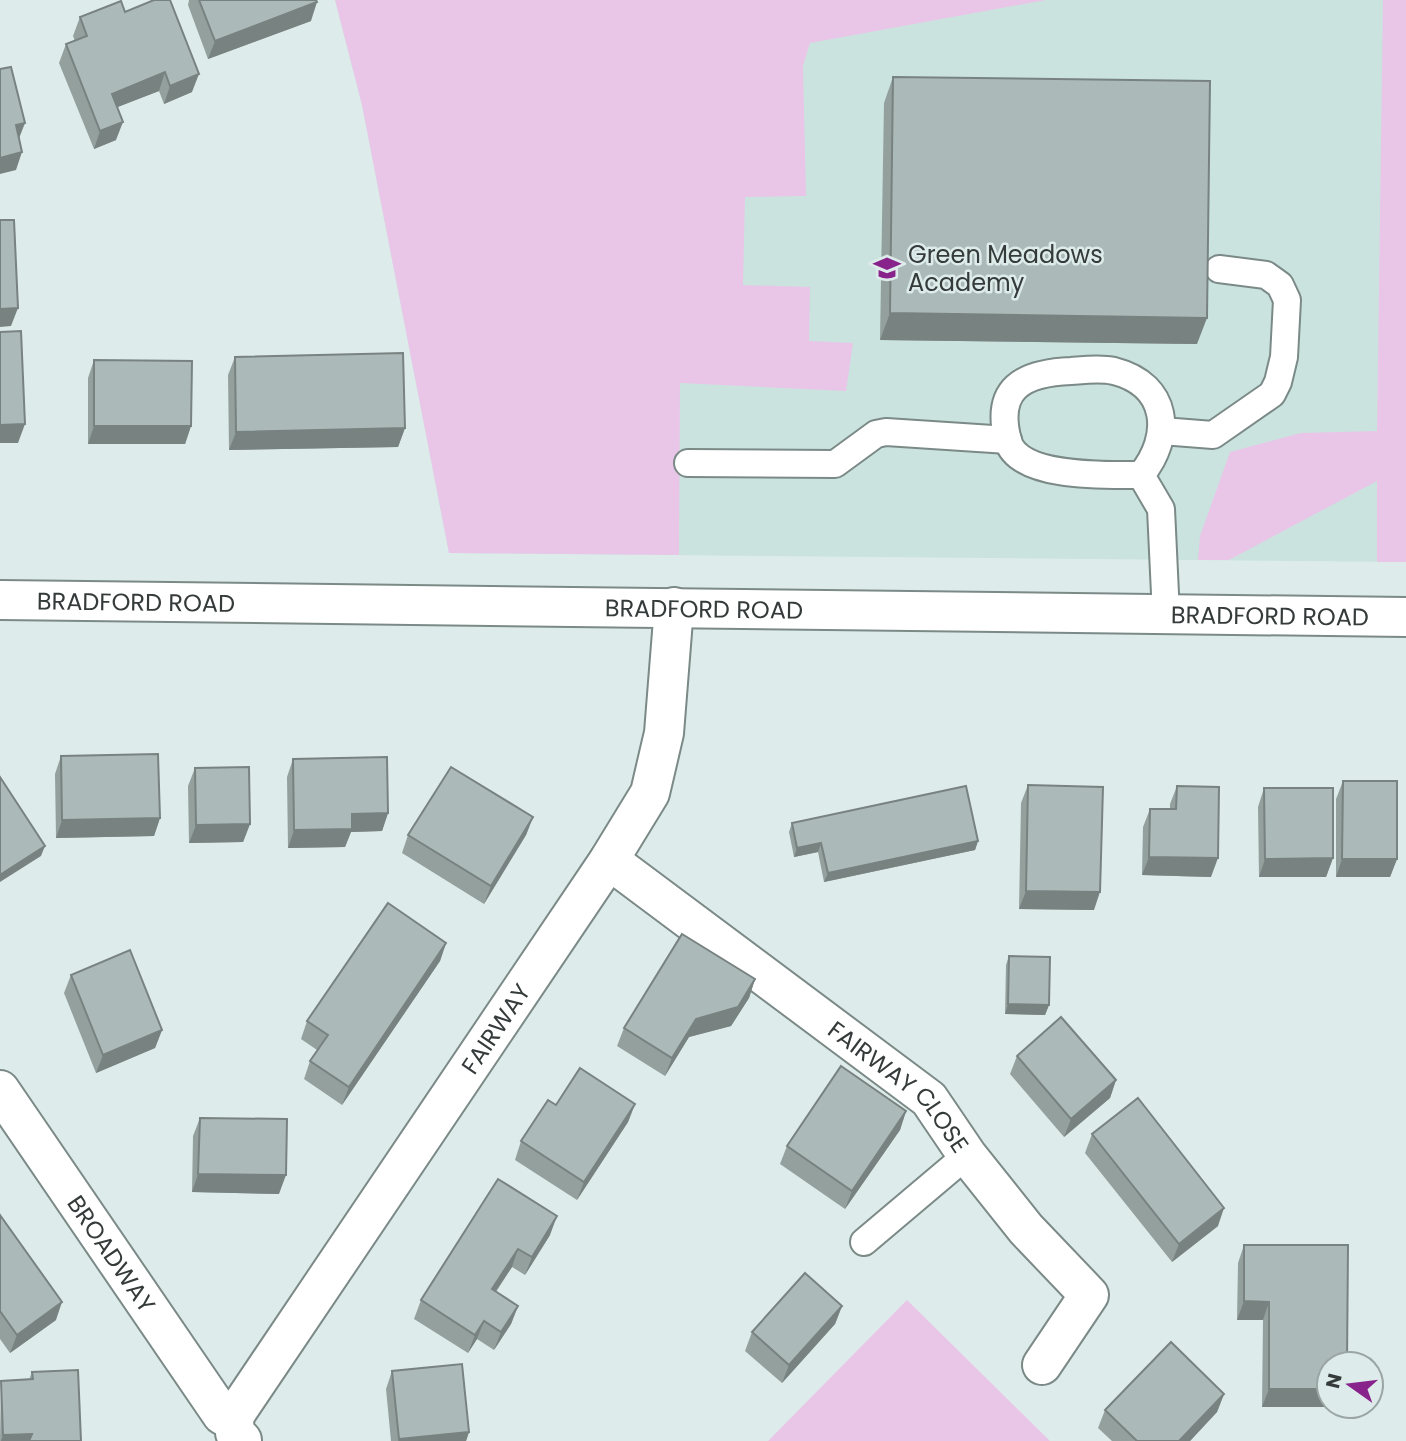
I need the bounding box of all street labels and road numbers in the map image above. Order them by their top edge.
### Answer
street label: BRADFORD ROAD [37,584,235,619]
street label: BRADFORD ROAD [605,591,803,626]
street label: BRADFORD ROAD [1171,598,1369,633]
street label: FAIRWAY [453,977,538,1080]
street label: FAIRWAY CLOSE [821,1013,977,1159]
street label: BROADWAY [60,1188,163,1319]

